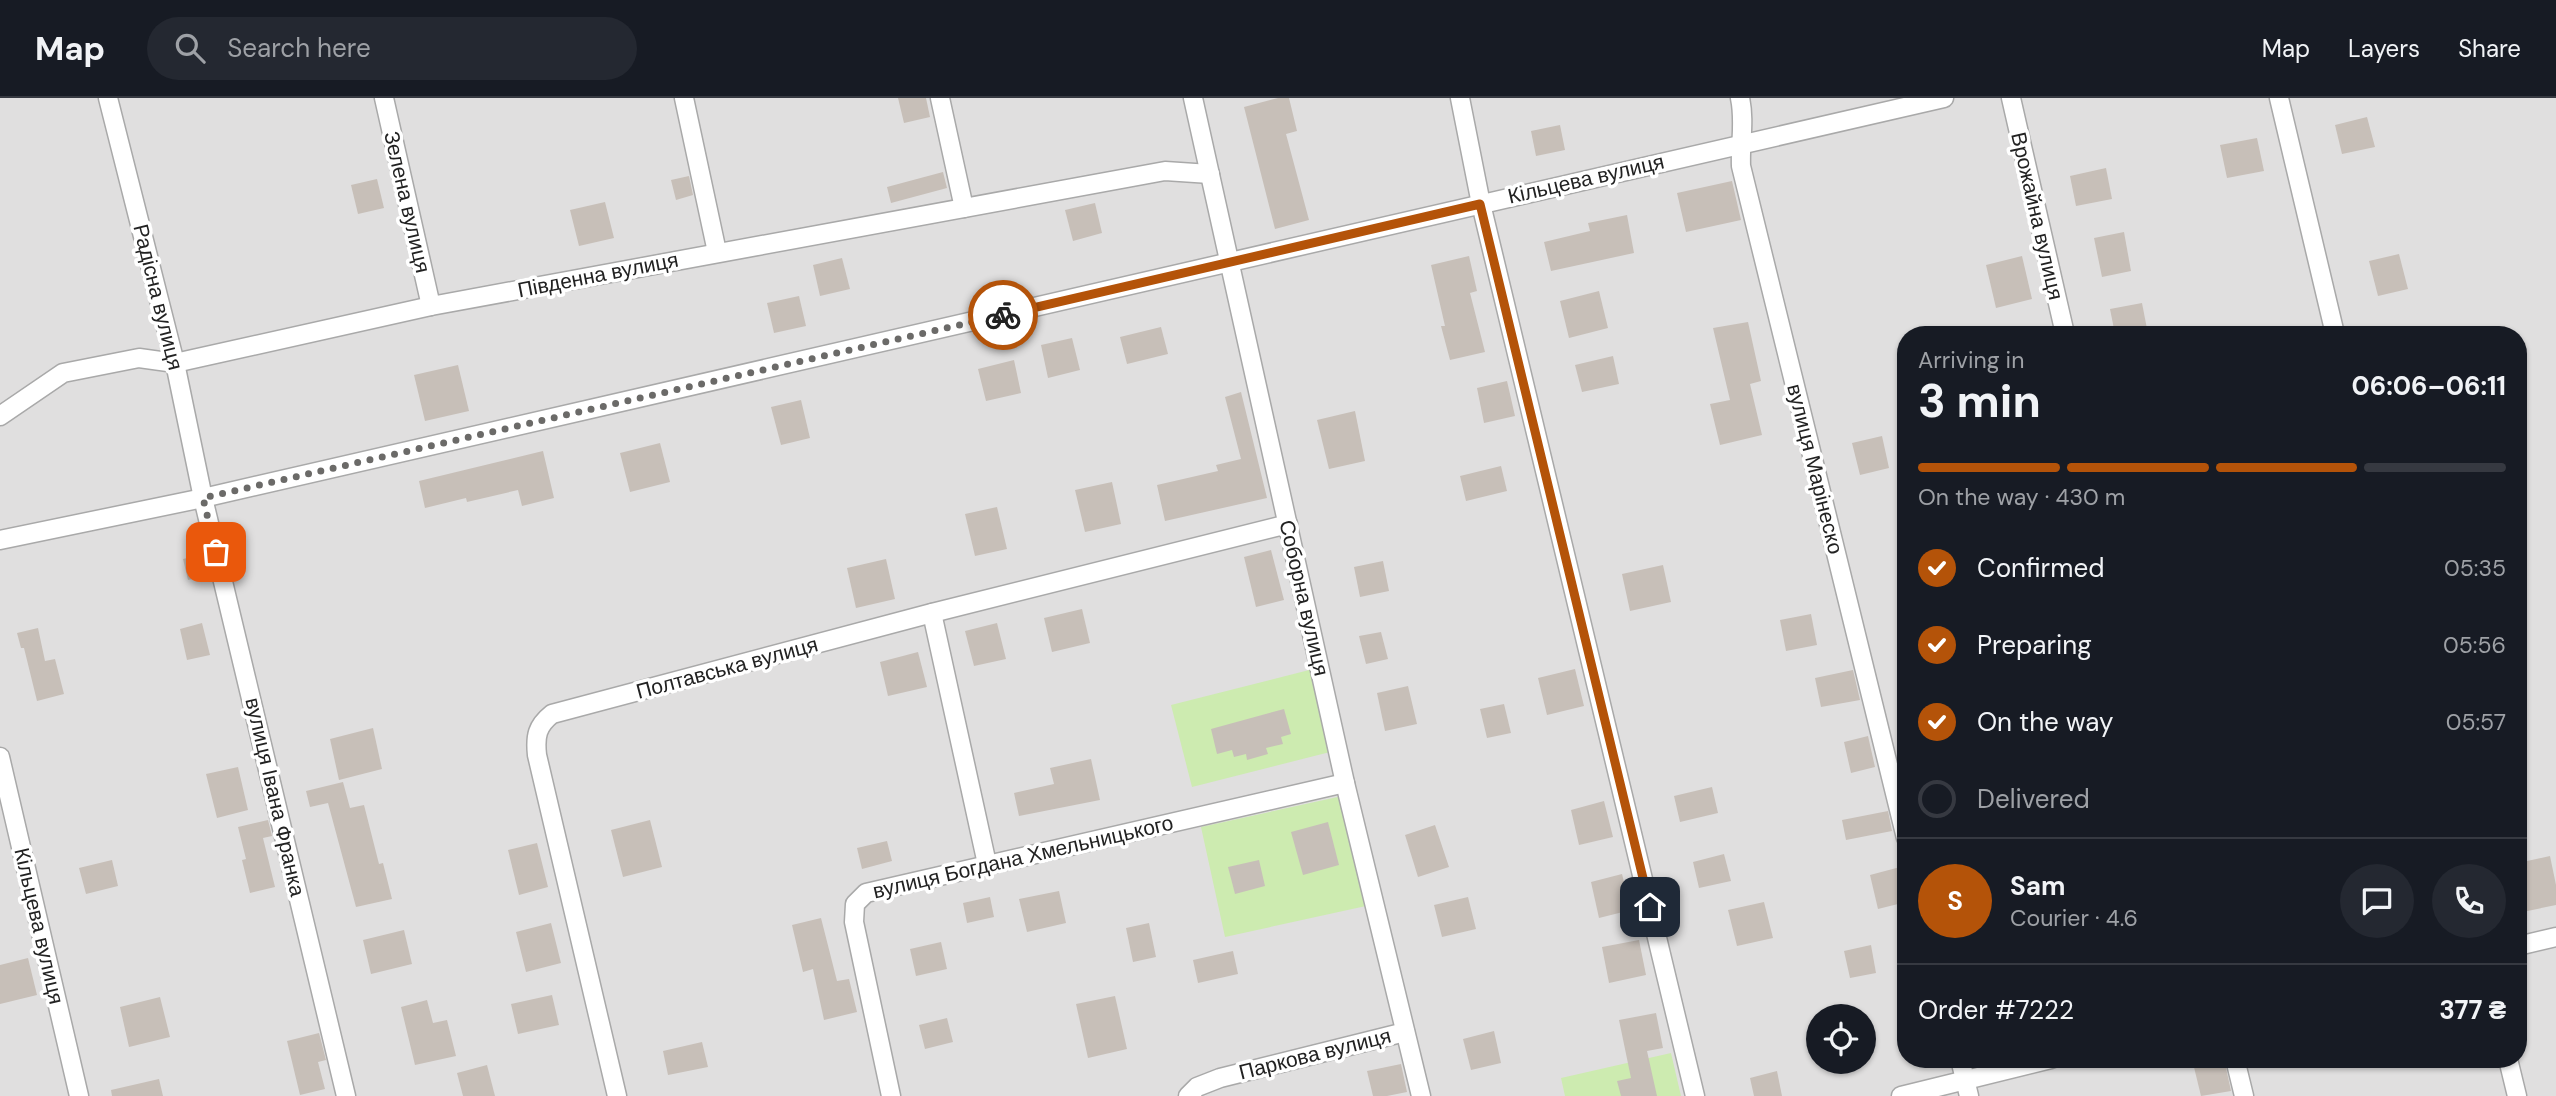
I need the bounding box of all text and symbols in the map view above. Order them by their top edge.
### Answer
search box [147,17,637,80]
text: Map [35,27,105,70]
icon: search [171,29,209,67]
text: Search here [227,31,371,65]
text: Map [2262,33,2310,64]
text: Layers [2348,33,2420,64]
text: Share [2458,33,2521,64]
street label: Зелена вулиця [377,128,437,276]
street label: Врожайна вулиця [2004,129,2070,303]
street label: Кільцева вулиця [1505,147,1667,211]
street label: Радісна вулиця [126,221,190,373]
street label: Південна вулиця [515,246,681,304]
courier [968,280,1038,350]
icon: bike [984,296,1022,334]
text: Arriving in [1918,345,2024,375]
text: 06:06–06:11 [2351,369,2506,403]
text: 3 min [1918,371,2041,431]
street label: вулиця Марінеско [1780,381,1850,557]
text: On the way · 430 m [1918,482,2125,512]
street label: Соборна вулиця [1272,517,1336,679]
pin [186,522,246,582]
icon: bag [197,533,235,571]
icon: check [1918,549,1956,587]
text: Confirmed [1977,551,2104,585]
text: 05:35 [2444,553,2506,583]
icon: check [1918,626,1956,664]
text: Preparing [1977,628,2092,662]
street label: Полтавська вулиця [633,630,821,706]
text: 05:56 [2443,630,2506,660]
street label: вулиця Івана Франка [238,695,312,899]
icon: check [1918,703,1956,741]
text: On the way [1977,705,2113,739]
text: 05:57 [2446,707,2506,737]
text: Delivered [1977,782,2090,816]
street label: вулиця Богдана Хмельницького [870,809,1176,905]
street label: Кільцева вулиця [7,845,71,1007]
button: chat [2340,864,2414,938]
button: phone [2432,864,2506,938]
text: Sam [2010,869,2065,903]
pin [1620,877,1680,937]
text: S [1947,884,1963,918]
icon: home [1631,888,1669,926]
text: Courier · 4.6 [2010,903,2138,933]
text: Order #7222 [1918,993,2074,1027]
text: 377 ₴ [2439,993,2506,1027]
map controls [1806,1004,1876,1074]
button: locate [1806,1004,1876,1074]
street label: Паркова вулиця [1236,1022,1394,1086]

